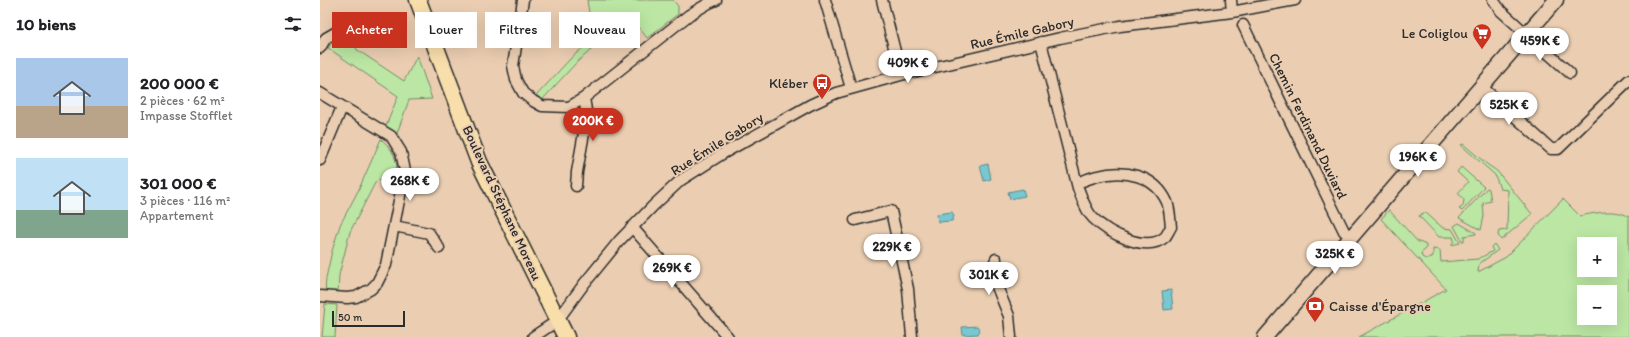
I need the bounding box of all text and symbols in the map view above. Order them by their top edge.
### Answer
chip: Acheter [332,12,407,48]
chip: Louer [415,12,477,48]
chip: Filtres [485,12,551,48]
chip: Nouveau [559,12,640,48]
icon: filters [282,13,304,35]
street label: Rue Émile Gabory [968,13,1076,53]
text: 10 biens [16,14,76,34]
supermarket icon: Le Coliglou [1471,22,1493,50]
place label: Le Coliglou [1402,25,1468,42]
pin: 459K € [1507,28,1573,62]
text: 459K € [1520,33,1560,48]
pin: 409K € [875,50,941,84]
street label: Chemin Ferdinand Duviard [1265,50,1351,202]
text: 409K € [887,55,929,70]
bus stop icon: Kléber [811,72,833,100]
text: 200 000 € [140,73,219,93]
icon: home [48,74,96,122]
place label: Kléber [769,75,808,92]
pin: 525K € [1476,92,1542,126]
text: 2 pièces · 62 m² [140,93,225,108]
text: 525K € [1489,97,1529,112]
text: Impasse Stofflet [140,108,233,123]
pin: 200K € [560,108,626,142]
street label: Rue Émile Gabory [668,108,767,179]
text: 200K € [572,113,614,128]
street label: Boulevard Stéphane Moreau [459,123,546,283]
pin: 196K € [1385,144,1451,178]
text: 196K € [1399,149,1437,164]
pin: 268K € [377,168,443,202]
text: 301 000 € [140,173,216,193]
text: 268K € [390,173,430,188]
icon: home [48,174,96,222]
text: 3 pièces · 116 m² [140,193,230,208]
text: Appartement [140,208,214,223]
pin: 229K € [859,234,925,268]
map controls [1577,237,1617,325]
button: + [1577,237,1617,277]
text: 229K € [872,239,912,254]
pin: 325K € [1302,241,1368,275]
text: 325K € [1315,246,1355,261]
pin: 269K € [639,255,705,289]
text: 269K € [652,260,692,275]
pin: 301K € [956,262,1022,296]
text: 301K € [969,267,1009,282]
button: − [1577,285,1617,325]
bank icon: Caisse d'Épargne [1304,295,1326,323]
place label: Caisse d'Épargne [1329,298,1431,315]
scale bar [332,309,405,328]
text: 50 m [338,311,362,324]

